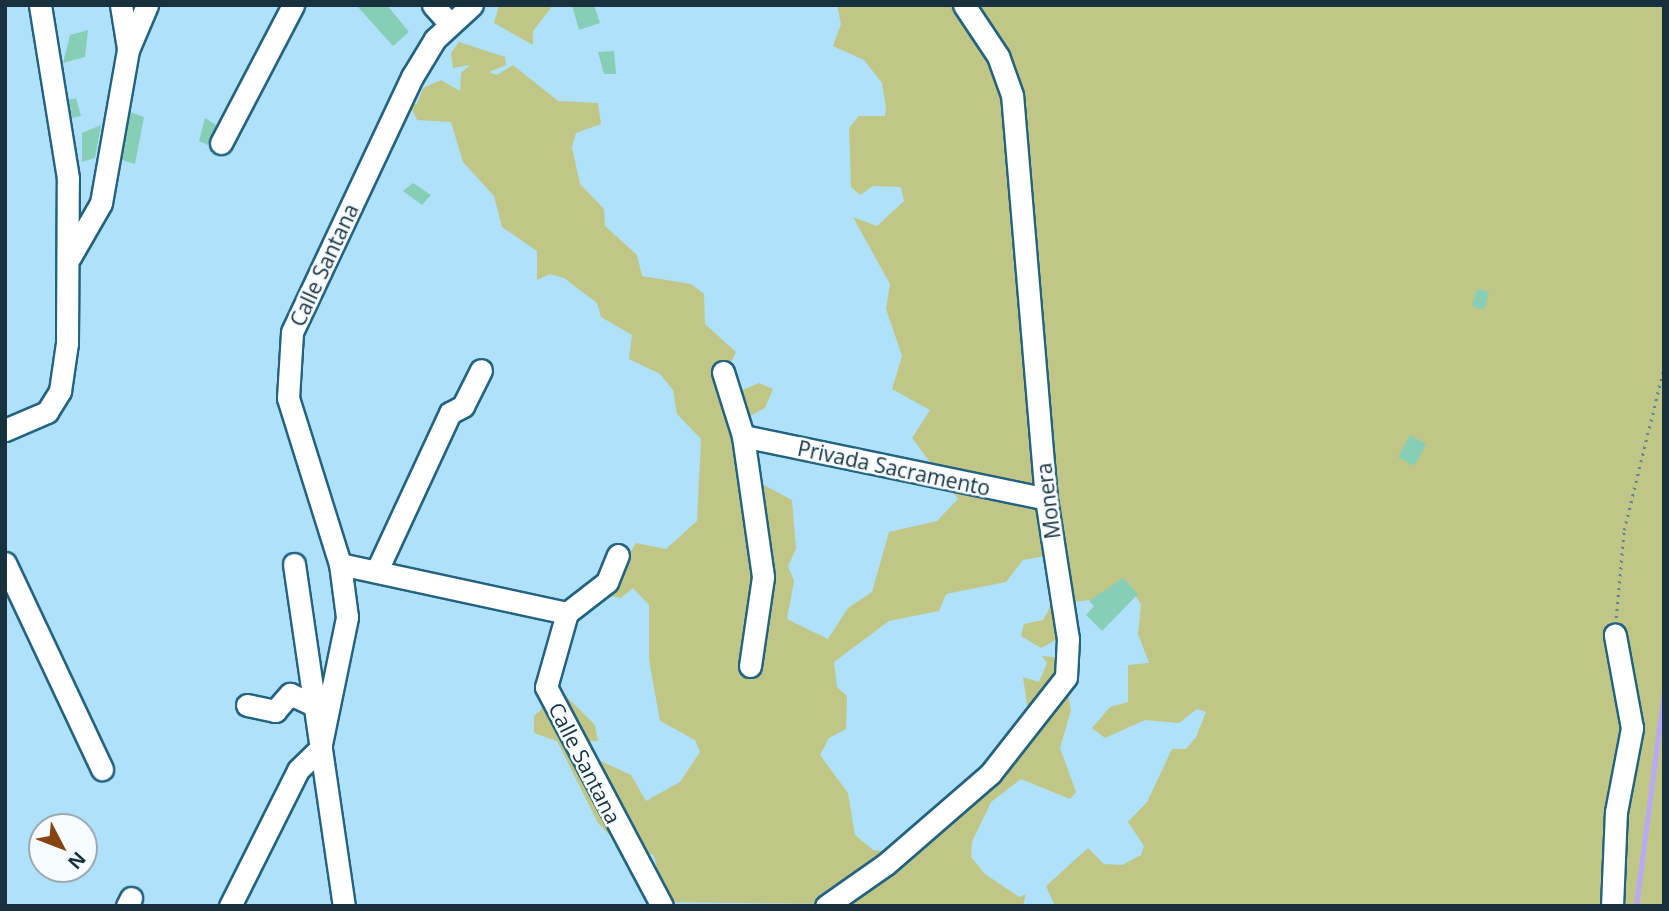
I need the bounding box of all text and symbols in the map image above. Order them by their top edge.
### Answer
street label: Calle Santana [285,200,363,330]
street label: Privada Sacramento [795,435,993,501]
street label: Monera [1031,462,1065,540]
street label: Calle Santana [544,698,626,828]
north arrow [28,813,98,883]
text: N [62,846,92,875]

